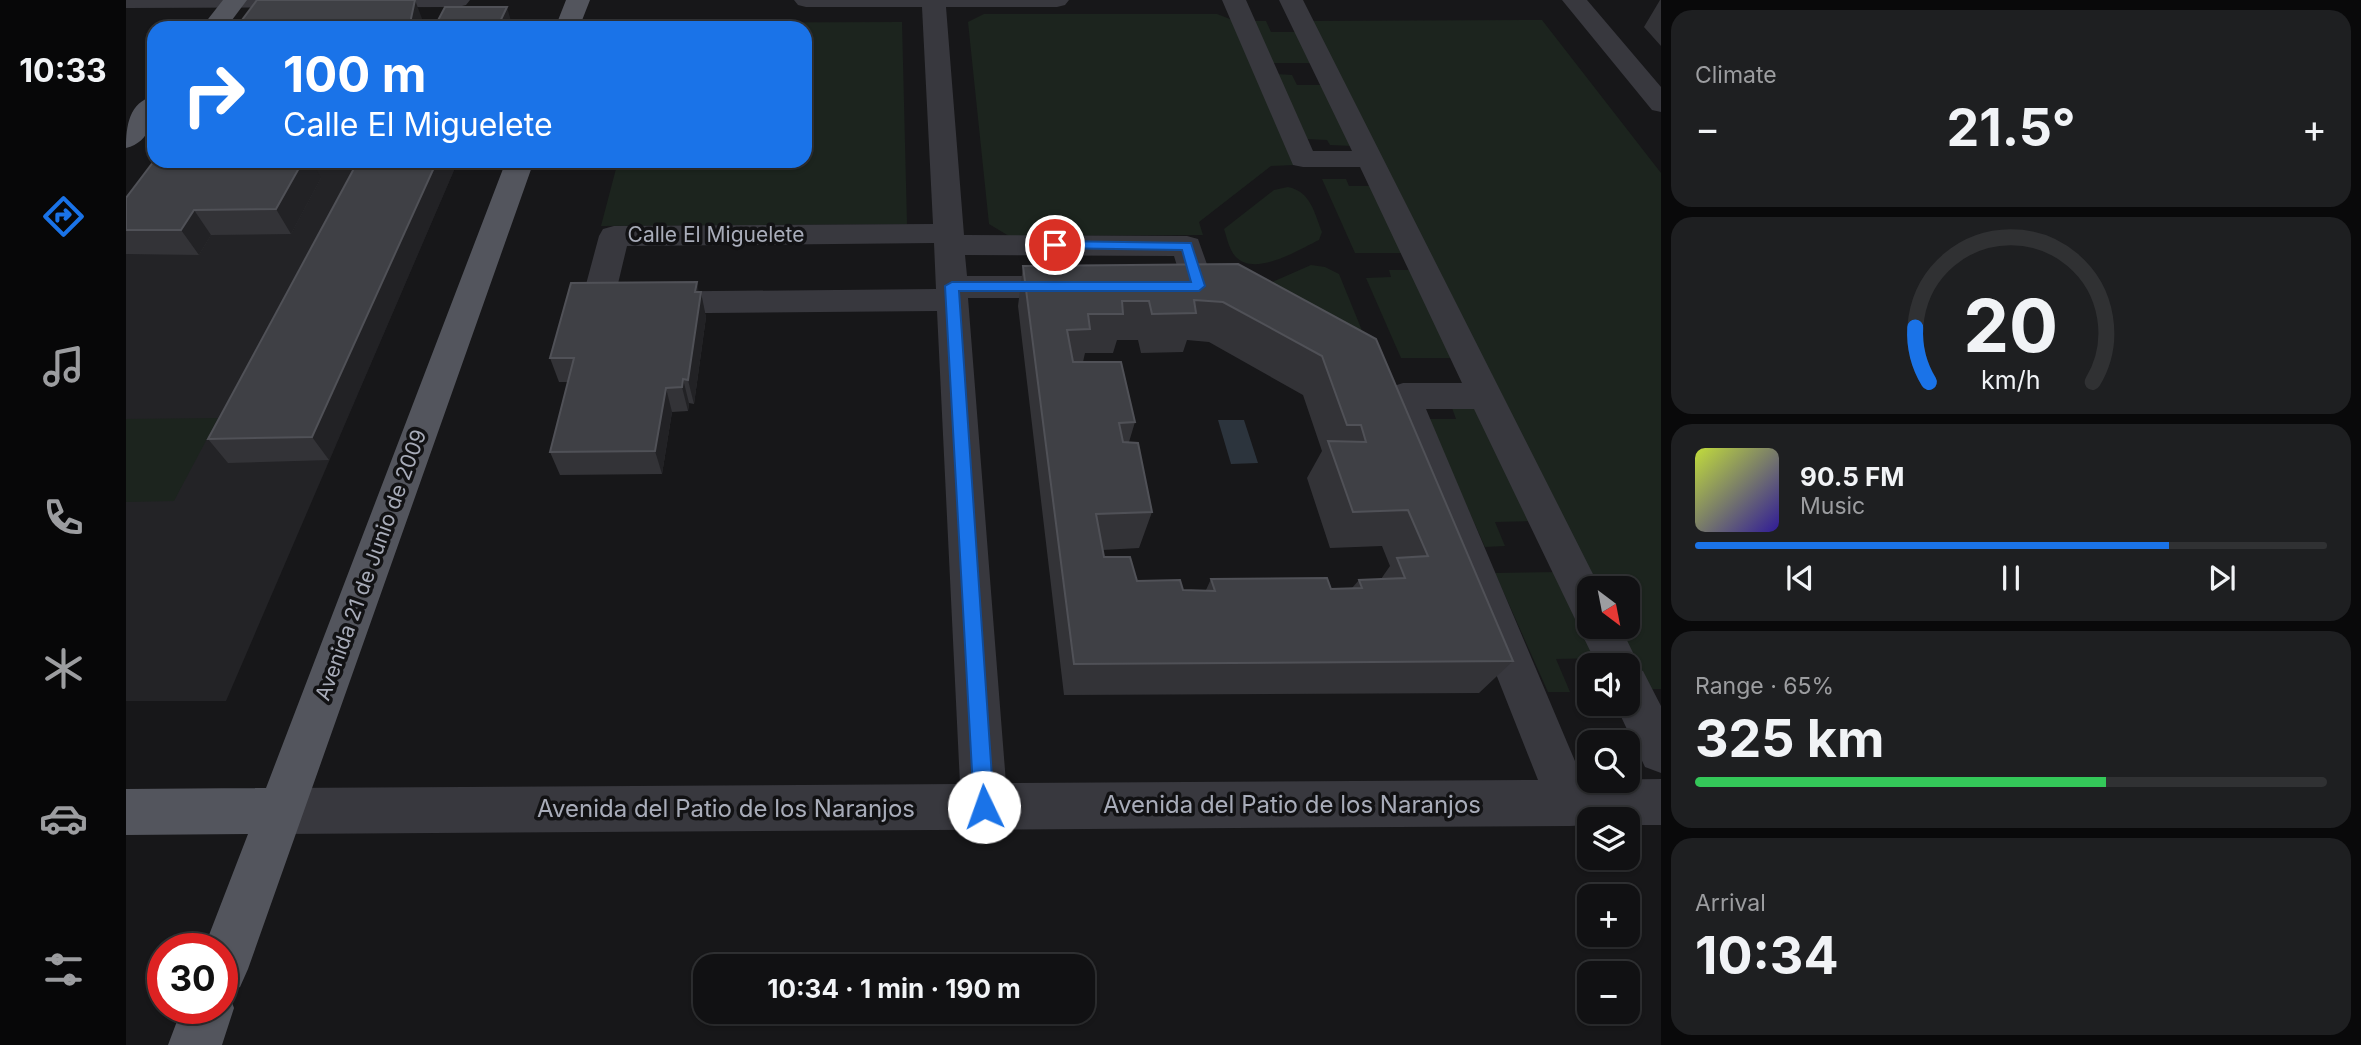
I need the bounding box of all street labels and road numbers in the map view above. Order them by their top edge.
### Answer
street label: Calle El Miguelete [628,222,804,247]
street label: Avenida 21 de Junio de 2009 [310,426,431,704]
street label: Avenida del Patio de los Naranjos [1103,790,1481,819]
street label: Avenida del Patio de los Naranjos [537,794,915,823]

